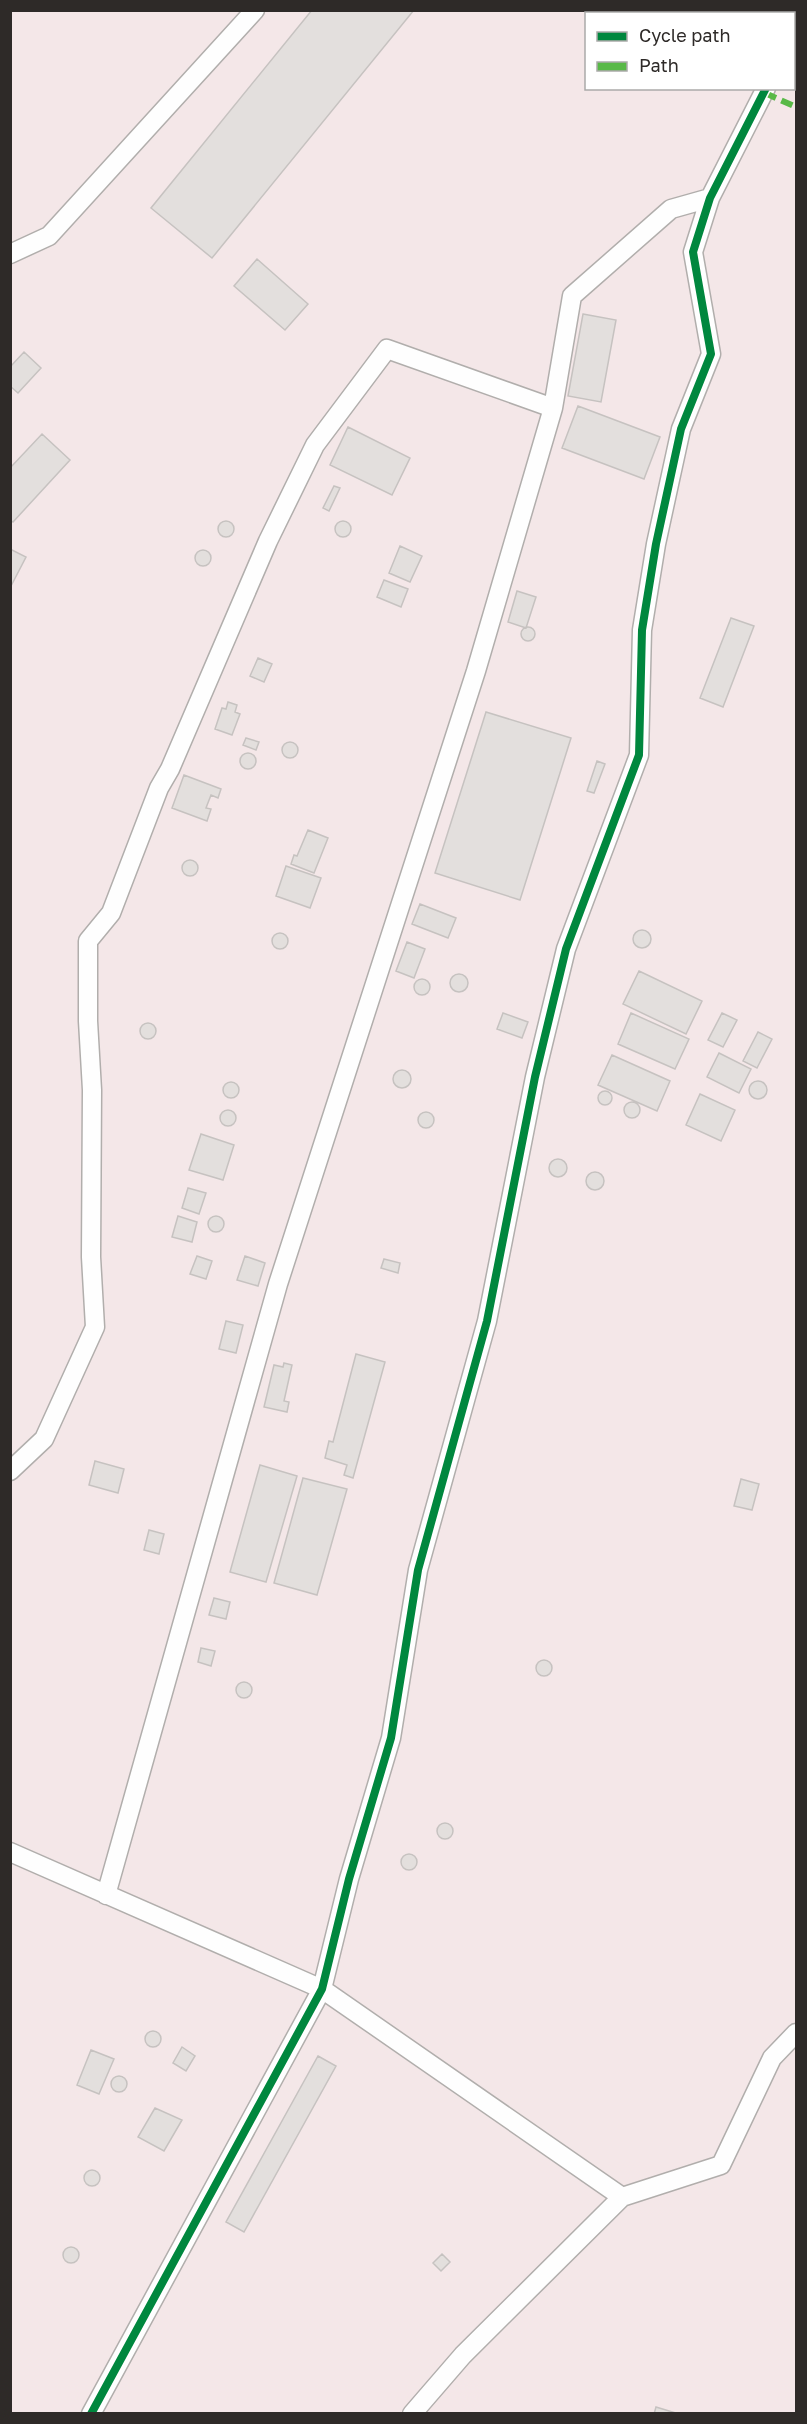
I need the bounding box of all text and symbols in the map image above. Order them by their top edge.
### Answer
legend [585,12,795,90]
text: Cycle path [639,24,731,46]
text: Path [639,54,679,76]

